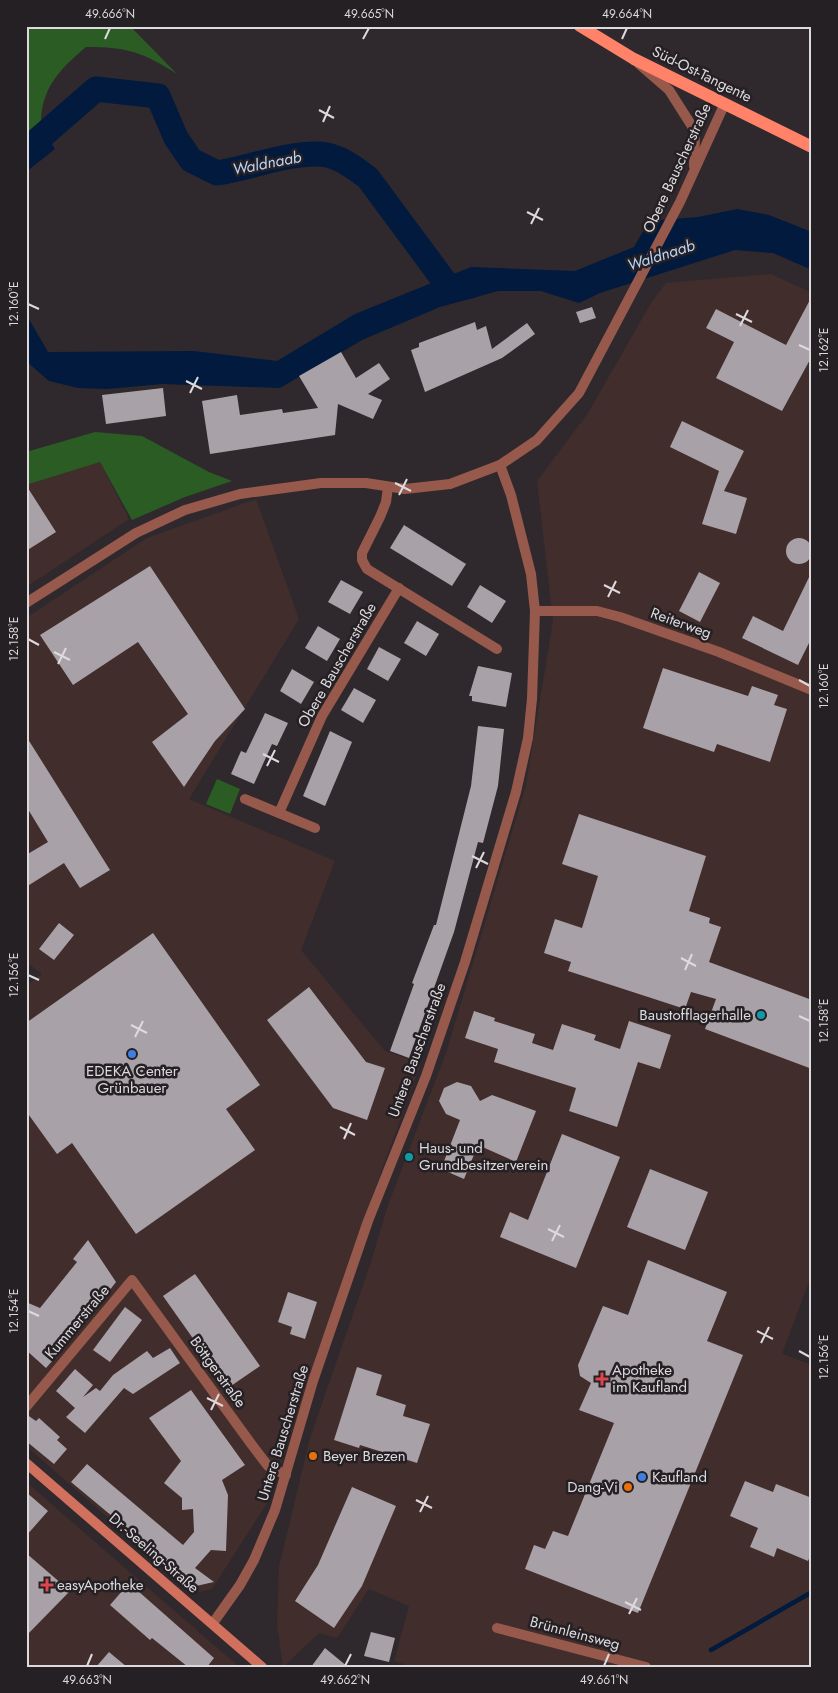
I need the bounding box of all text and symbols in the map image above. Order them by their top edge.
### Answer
text: 49.666°N [85,5,135,23]
text: 49.665°N [344,5,394,23]
text: 49.664°N [602,5,652,23]
street label: Süd-Ost-Tangente [648,40,756,108]
street label: Obere Bauscherstraße [637,99,717,237]
water label: Waldnaab [231,145,304,181]
water label: Waldnaab [624,233,698,277]
text: 12.160°E [5,281,23,327]
text: 12.162°E [815,328,833,372]
street label: Obere Bauscherstraße [292,598,382,732]
street label: Reiterweg [648,602,714,644]
text: 12.158°E [5,617,23,661]
text: 12.160°E [815,663,833,709]
text: 12.156°E [5,953,23,997]
street label: Untere Bauscherstraße [382,980,452,1120]
text: 12.158°E [815,999,833,1043]
place label: Baustofflagerhalle [639,1004,751,1026]
marker: Baustofflagerhalle [755,1009,767,1021]
marker: EDEKA Center Grünbauer [126,1048,138,1060]
place label: EDEKA Center Grünbauer [86,1060,179,1099]
place label: Haus- und Grundbesitzerverein [419,1137,548,1176]
marker: Haus- und Grundbesitzerverein [403,1151,415,1163]
street label: Kummerstraße [40,1280,115,1364]
text: 12.154°E [5,1289,23,1333]
street label: Böttgerstraße [185,1332,252,1412]
text: 12.156°E [815,1335,833,1379]
place label: Apotheke im Kaufland [612,1359,687,1398]
street label: Untere Bauscherstraße [252,1362,314,1504]
marker: Apotheke im Kaufland [596,1373,608,1385]
place label: Beyer Brezen [323,1445,406,1467]
marker: Beyer Brezen [307,1450,319,1462]
place label: Kaufland [652,1466,707,1488]
marker: Kaufland [636,1471,648,1483]
place label: Dang-Vi [567,1476,618,1498]
marker: Dang-Vi [622,1481,634,1493]
street label: Dr.-Seeling-Straße [104,1508,204,1599]
place label: easyApotheke [57,1574,144,1596]
marker: easyApotheke [41,1579,53,1591]
street label: Brünnleinsweg [528,1610,622,1656]
text: 49.663°N [62,1671,112,1689]
text: 49.662°N [320,1671,370,1689]
text: 49.661°N [580,1671,628,1689]

